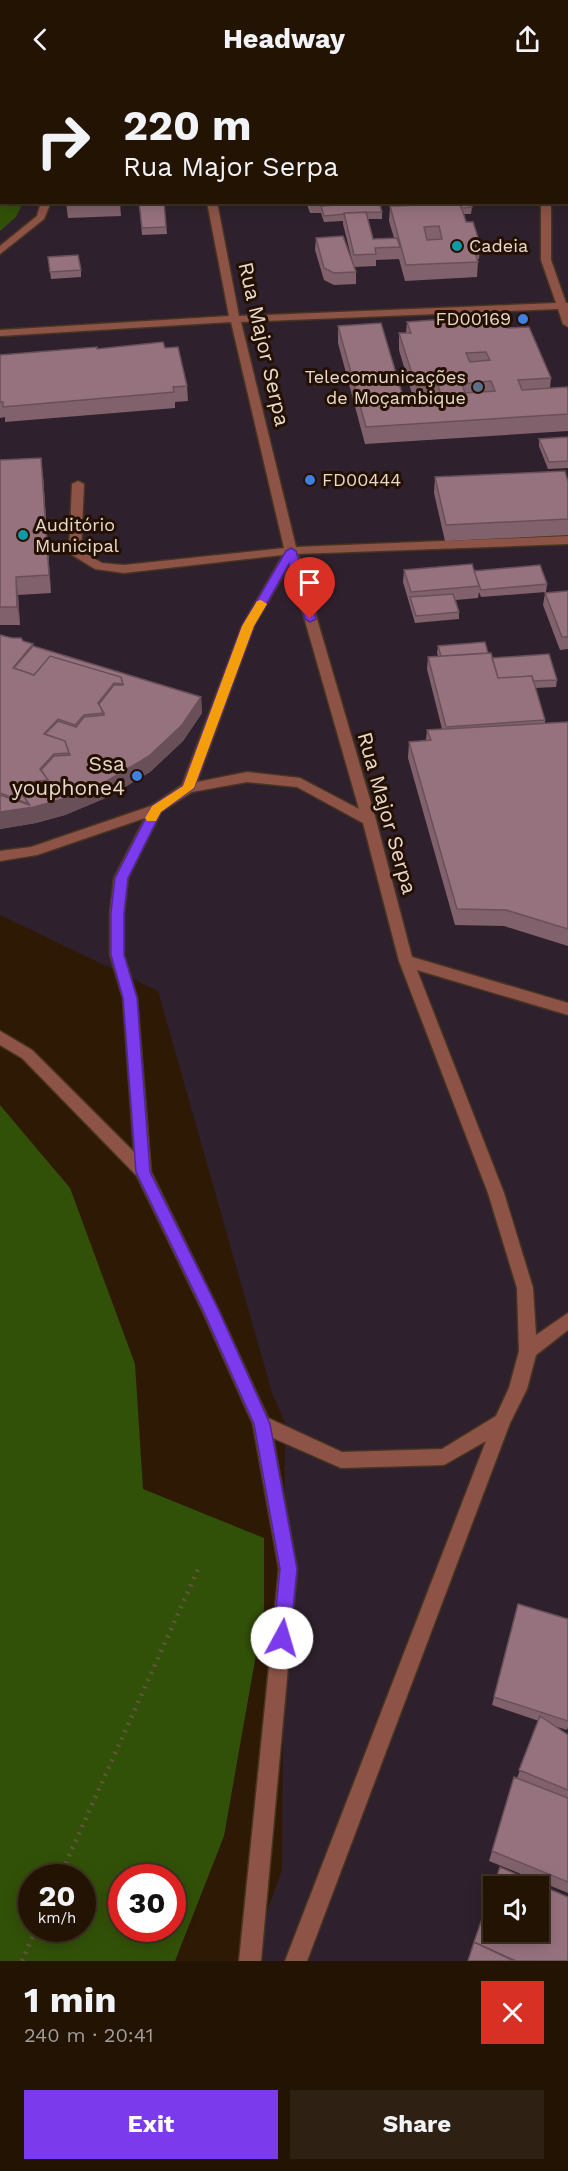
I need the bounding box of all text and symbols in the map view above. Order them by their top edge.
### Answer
icon: back [24,23,57,56]
text: Headway [223,23,345,55]
icon: share [511,23,544,56]
text: 220 m [123,101,252,150]
icon: right [24,102,102,180]
text: Rua Major Serpa [123,151,338,183]
place label: Cadeia [469,235,528,256]
marker: Cadeia [450,239,464,253]
street label: Rua Major Serpa [233,259,296,428]
place label: FD00169 [436,308,511,329]
marker: FD00169 [516,312,530,326]
place label: Telecomunicações de Moçambique [305,366,466,408]
marker: Telecomunicações de Moçambique [471,380,485,394]
place label: FD00444 [322,469,401,490]
marker: FD00444 [303,473,317,487]
place label: Auditório Municipal [35,514,120,556]
marker: Auditório Municipal [16,528,30,542]
pin [284,557,335,619]
icon: arrive [293,566,326,599]
street label: Rua Major Serpa [352,729,423,897]
place label: Ssa youphone4 [12,751,125,800]
marker: Ssa youphone4 [130,769,144,783]
position arrow [250,1606,314,1670]
speed limit sign: 30 [108,1864,186,1942]
map controls [483,1876,549,1942]
button: sound [483,1876,549,1942]
text: 20 [38,1878,76,1913]
text: km/h [38,1909,76,1927]
text: 1 min [24,1979,116,2021]
button: close [481,1981,544,2044]
text: 240 m · 20:41 [24,2023,153,2047]
button: Exit [24,2090,278,2159]
button: Share [290,2090,544,2159]

